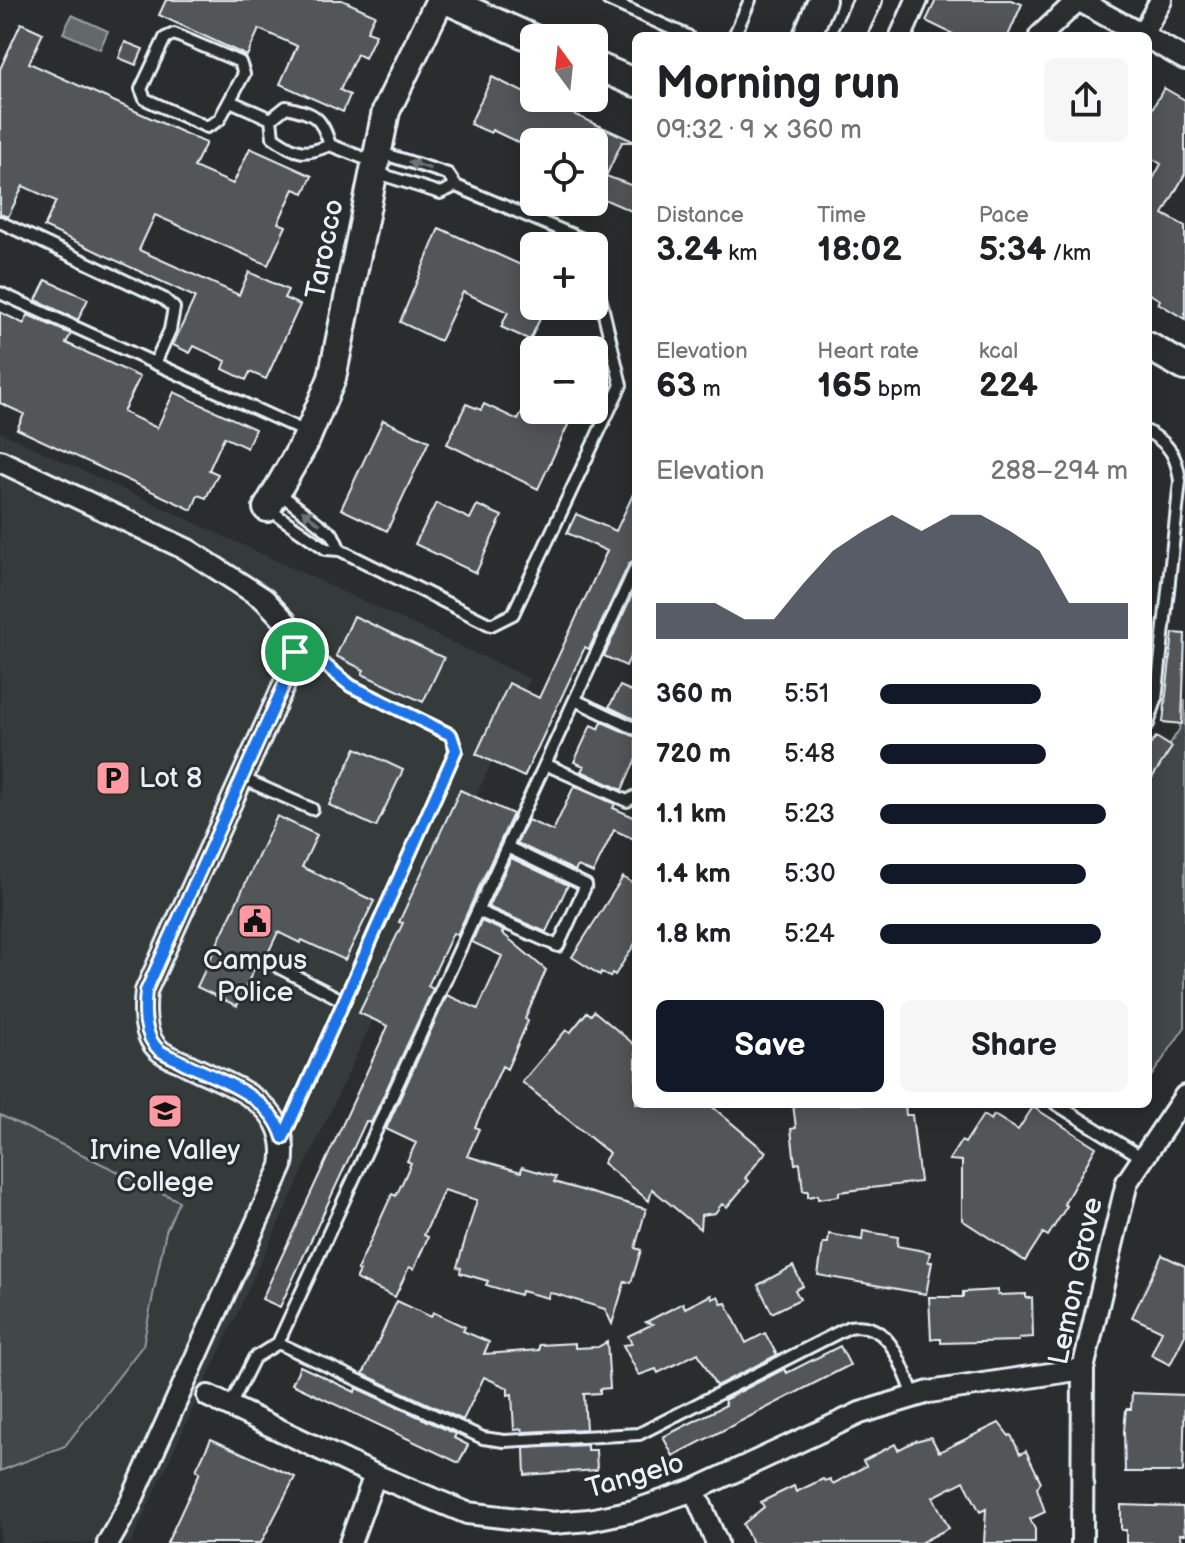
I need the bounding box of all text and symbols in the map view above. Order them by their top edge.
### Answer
north arrow [520,24,608,112]
map controls [520,24,608,424]
text: Morning run [656,58,900,111]
button: share [1044,58,1128,142]
text: 09:32 · 9 × 360 m [656,115,862,146]
button: locate [520,128,608,216]
one-way arrow [407,158,431,171]
street label: Tarocco [299,196,351,302]
text: Distance [656,202,744,229]
text: Time [817,202,866,229]
text: Pace [979,202,1029,229]
text: 3.24 [656,229,722,270]
text: 18:02 [817,229,902,270]
text: 5:34 [979,229,1046,270]
button: + [520,232,608,320]
text: km [722,240,757,267]
text: /km [1046,240,1091,267]
button: − [520,336,608,424]
text: Elevation [656,338,748,365]
text: Heart rate [817,338,919,365]
text: kcal [979,338,1018,365]
text: 63 [656,365,696,406]
text: 165 [817,365,872,406]
text: 224 [979,365,1038,406]
text: m [696,376,721,403]
text: bpm [872,376,921,403]
text: Elevation [656,456,764,487]
text: 288–294 m [990,456,1128,487]
one-way arrow [301,509,321,526]
pin [261,618,329,686]
icon: arrive [273,630,317,674]
text: 360 m [656,679,732,710]
text: 5:51 [784,679,829,710]
text: 720 m [656,739,731,770]
text: 5:48 [784,739,835,770]
parking icon: Lot 8 [94,759,132,797]
place label: Lot 8 [139,762,202,795]
text: 1.1 km [656,799,726,830]
text: 5:23 [784,799,835,830]
text: 1.4 km [656,859,731,890]
text: 5:30 [784,859,835,890]
public building icon: Campus Police [236,902,274,940]
text: 1.8 km [656,919,731,950]
text: 5:24 [784,919,835,950]
place label: Campus Police [203,944,307,1009]
button: Save [656,1000,884,1092]
button: Share [900,1000,1128,1092]
school or university icon: Irvine Valley College [146,1092,184,1130]
place label: Irvine Valley College [90,1134,240,1199]
street label: Lemon Grove [1042,1194,1110,1368]
street label: Tangelo [582,1446,688,1506]

